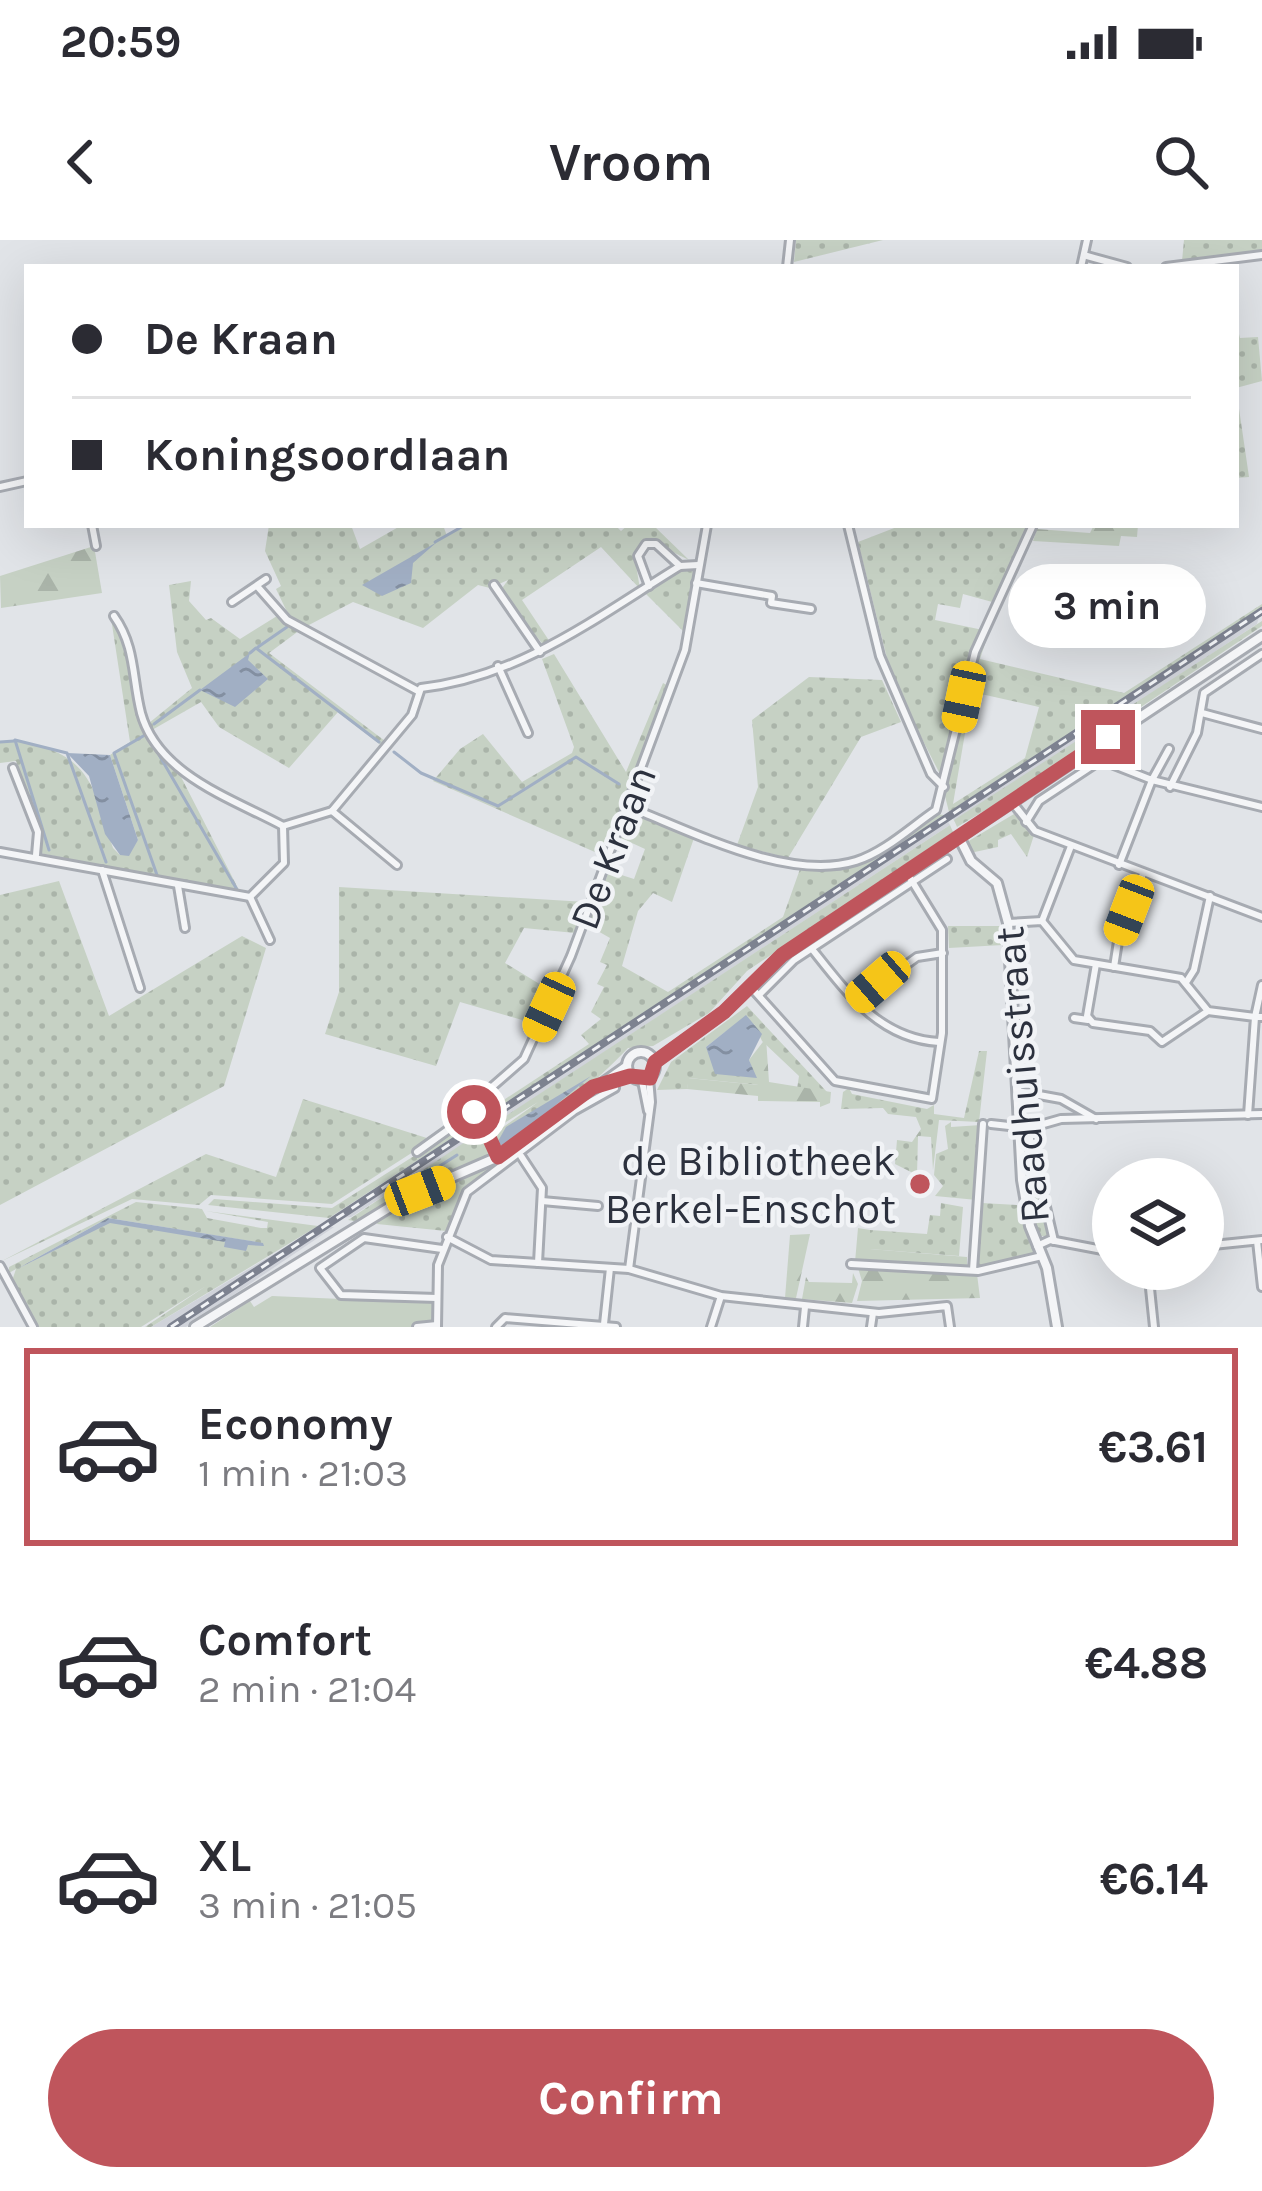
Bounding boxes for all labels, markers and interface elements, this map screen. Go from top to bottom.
text: 20:59 [60,16,181,68]
icon: back [48,129,114,195]
icon: search [1148,129,1214,195]
text: Vroom [549,130,713,194]
text: De Kraan [144,313,338,365]
text: Koningsoordlaan [144,429,510,481]
callout: 3 min [1009,563,1207,647]
text: 3 min [1053,583,1161,629]
car [939,658,989,736]
route end [1081,710,1135,764]
street label: De Kraan [559,758,667,936]
car [1099,870,1159,950]
street label: Raadhuisstraat [984,925,1060,1225]
car [839,945,917,1019]
car [517,967,581,1047]
route start [447,1085,501,1139]
place label: de Bibliotheek Berkel-Enschot [605,1136,896,1234]
map controls [1092,1158,1224,1290]
button: layers [1092,1158,1224,1290]
car [380,1161,460,1221]
marker: de Bibliotheek Berkel-Enschot [907,1171,933,1197]
icon: car [54,1393,162,1501]
text: Economy [198,1398,393,1450]
text: €3.61 [1098,1421,1208,1473]
text: 1 min · 21:03 [198,1450,408,1496]
icon: car [54,1609,162,1717]
text: Comfort [198,1614,372,1666]
text: €4.88 [1085,1637,1208,1689]
text: 2 min · 21:04 [198,1666,416,1712]
icon: car [54,1825,162,1933]
text: XL [198,1830,251,1882]
text: €6.14 [1100,1853,1208,1905]
text: 3 min · 21:05 [198,1882,417,1928]
button: Confirm [48,2029,1214,2167]

